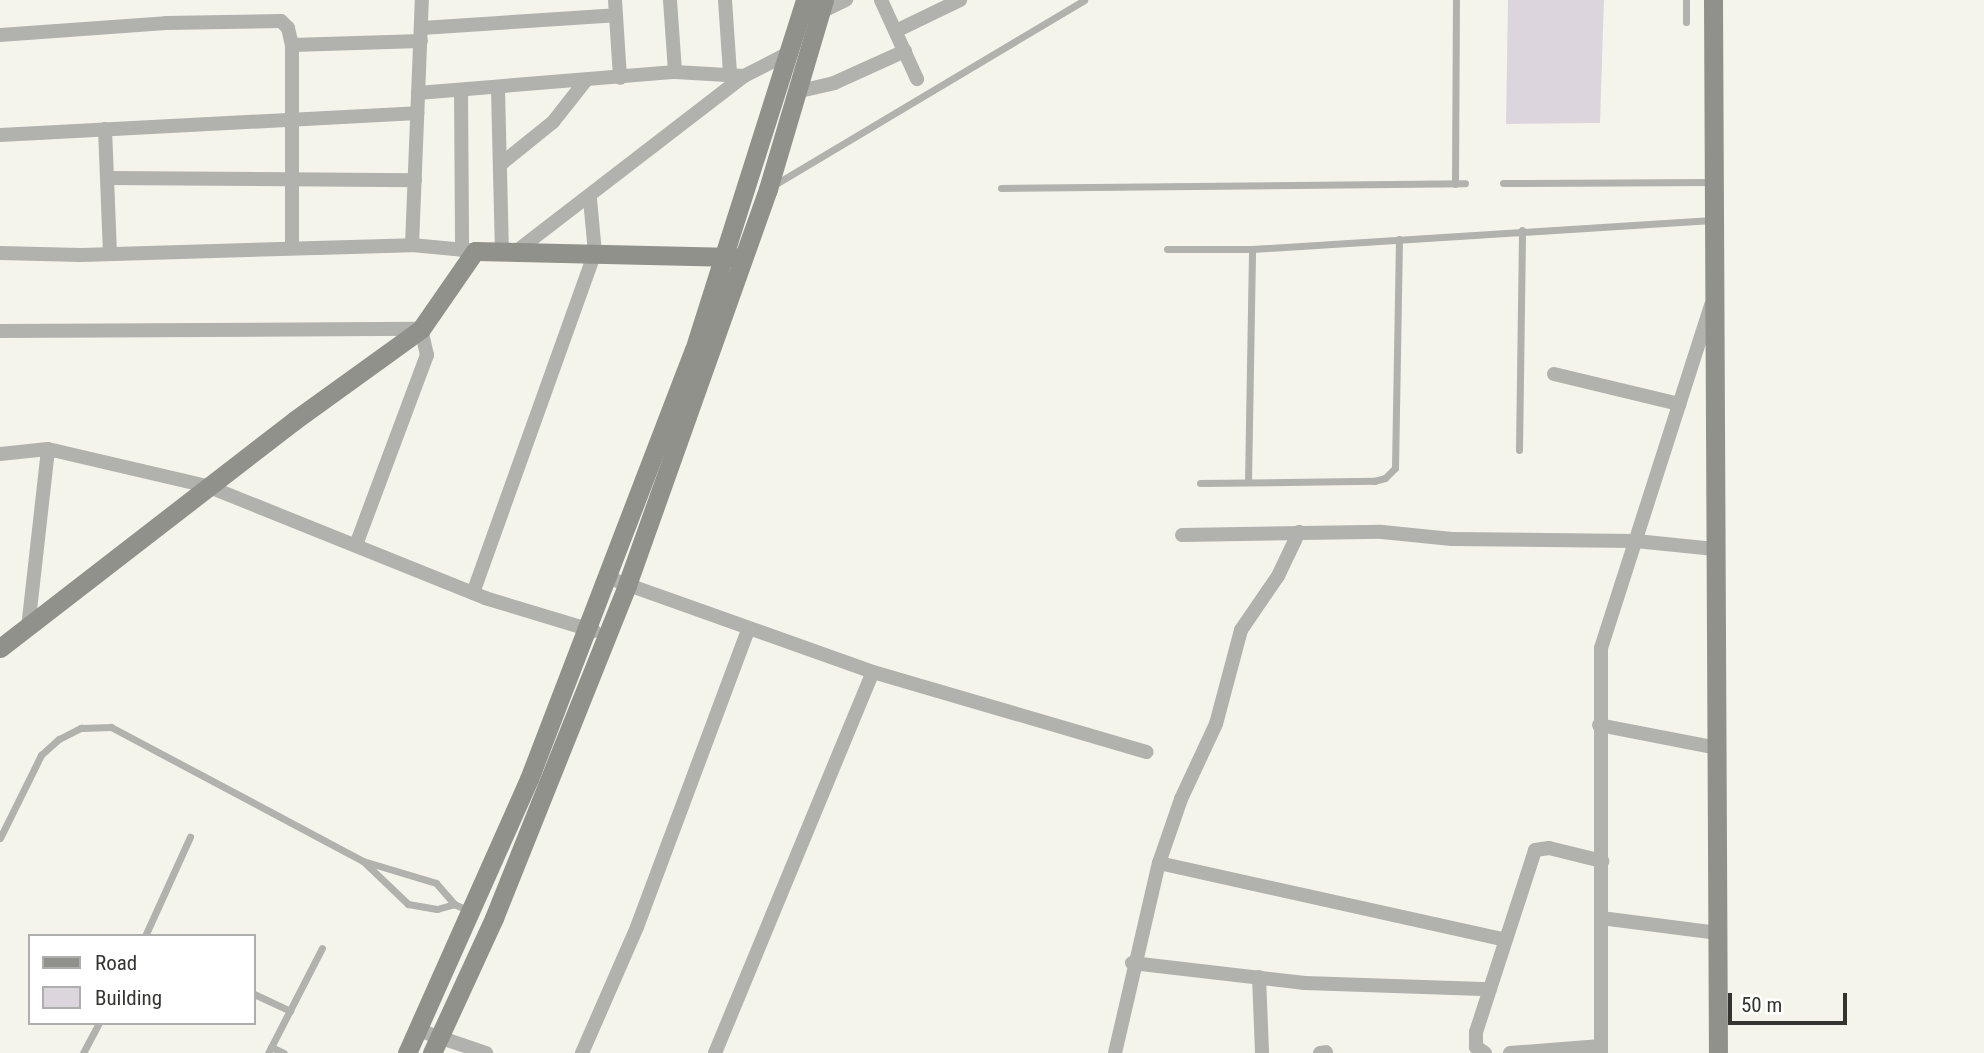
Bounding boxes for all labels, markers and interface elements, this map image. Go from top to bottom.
legend [28,934,256,1025]
text: Road [95,951,137,975]
scale bar [1732,979,1851,1023]
text: Building [95,986,162,1010]
text: 50 m [1741,993,1782,1017]

